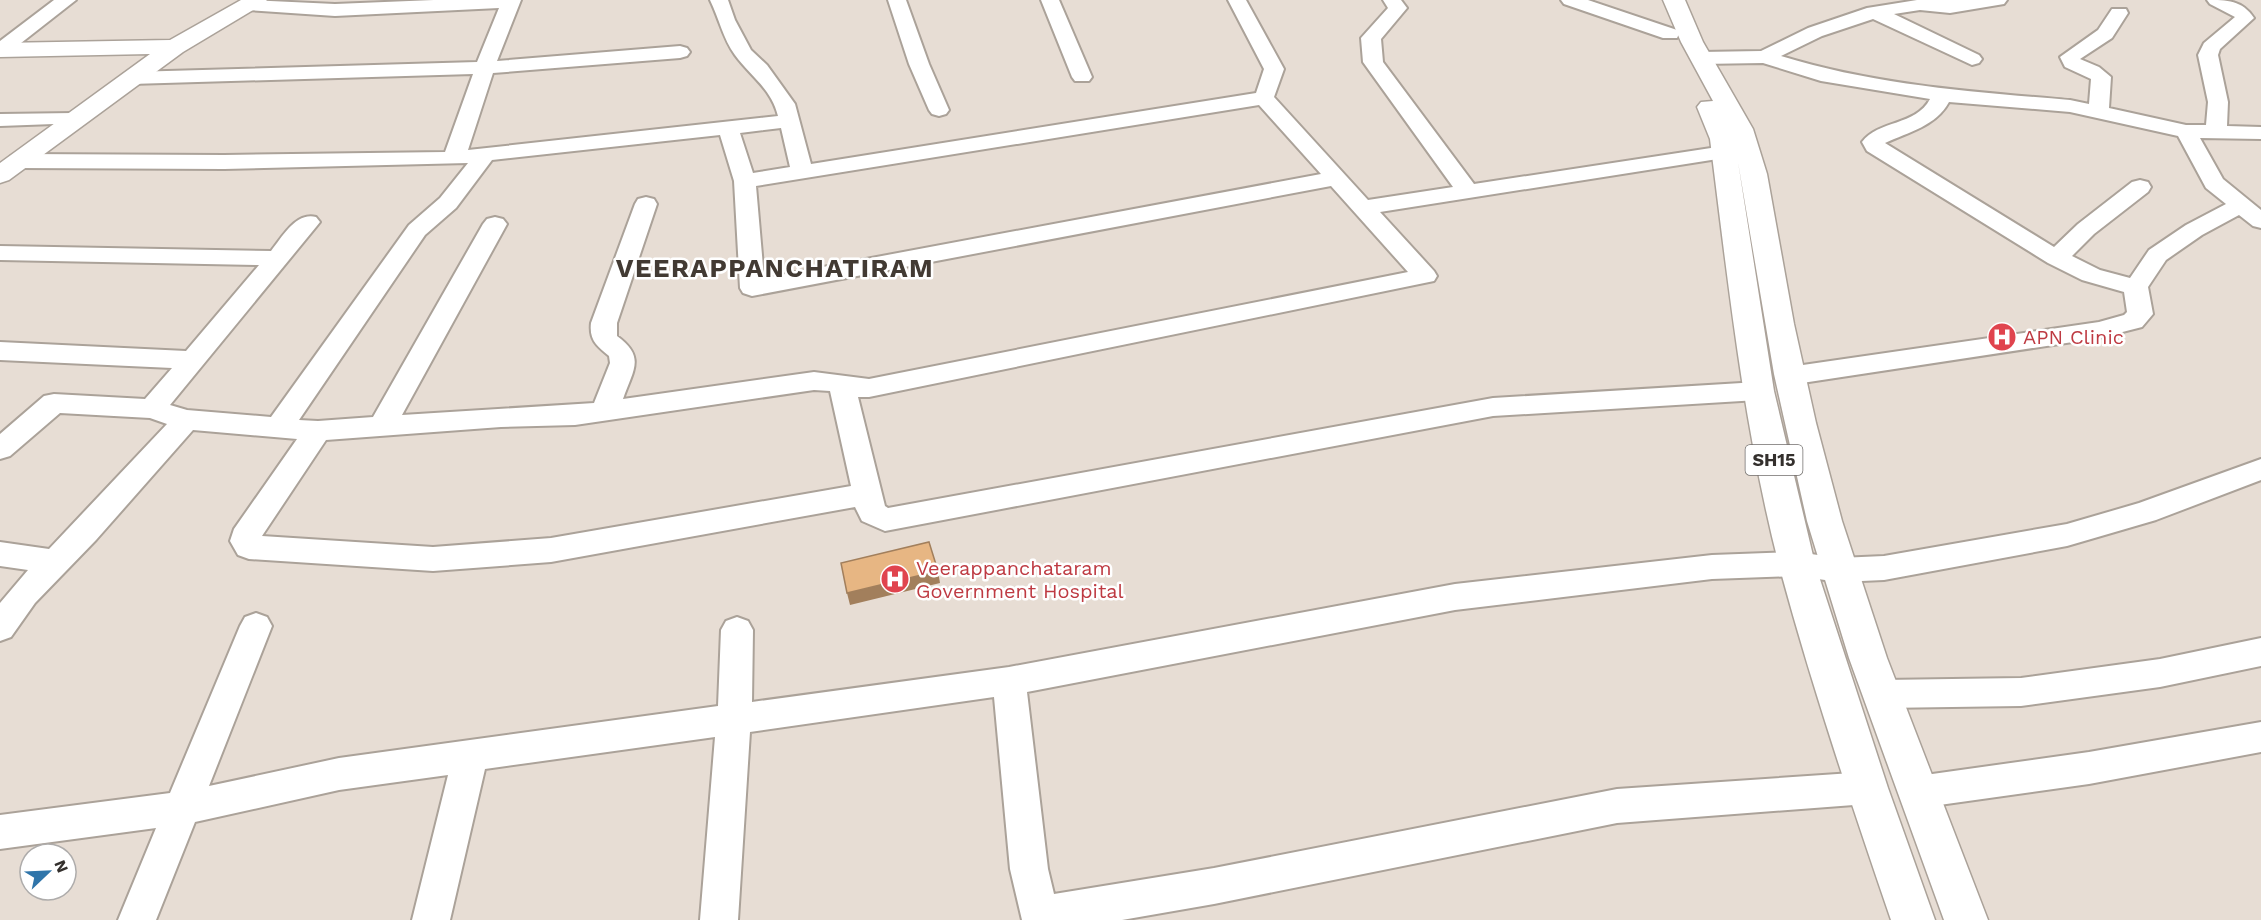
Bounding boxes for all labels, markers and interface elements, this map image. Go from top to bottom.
district label: VEERAPPANCHATIRAM [616,253,934,283]
hospital icon: APN Clinic [1986,321,2018,353]
place label: APN Clinic [2023,325,2124,349]
road number: SH15 [1746,445,1802,475]
place label: Veerappanchataram Government Hospital [916,556,1124,603]
hospital icon: Veerappanchataram Government Hospital [879,563,911,595]
north arrow [18,842,78,902]
text: N [50,857,72,876]

